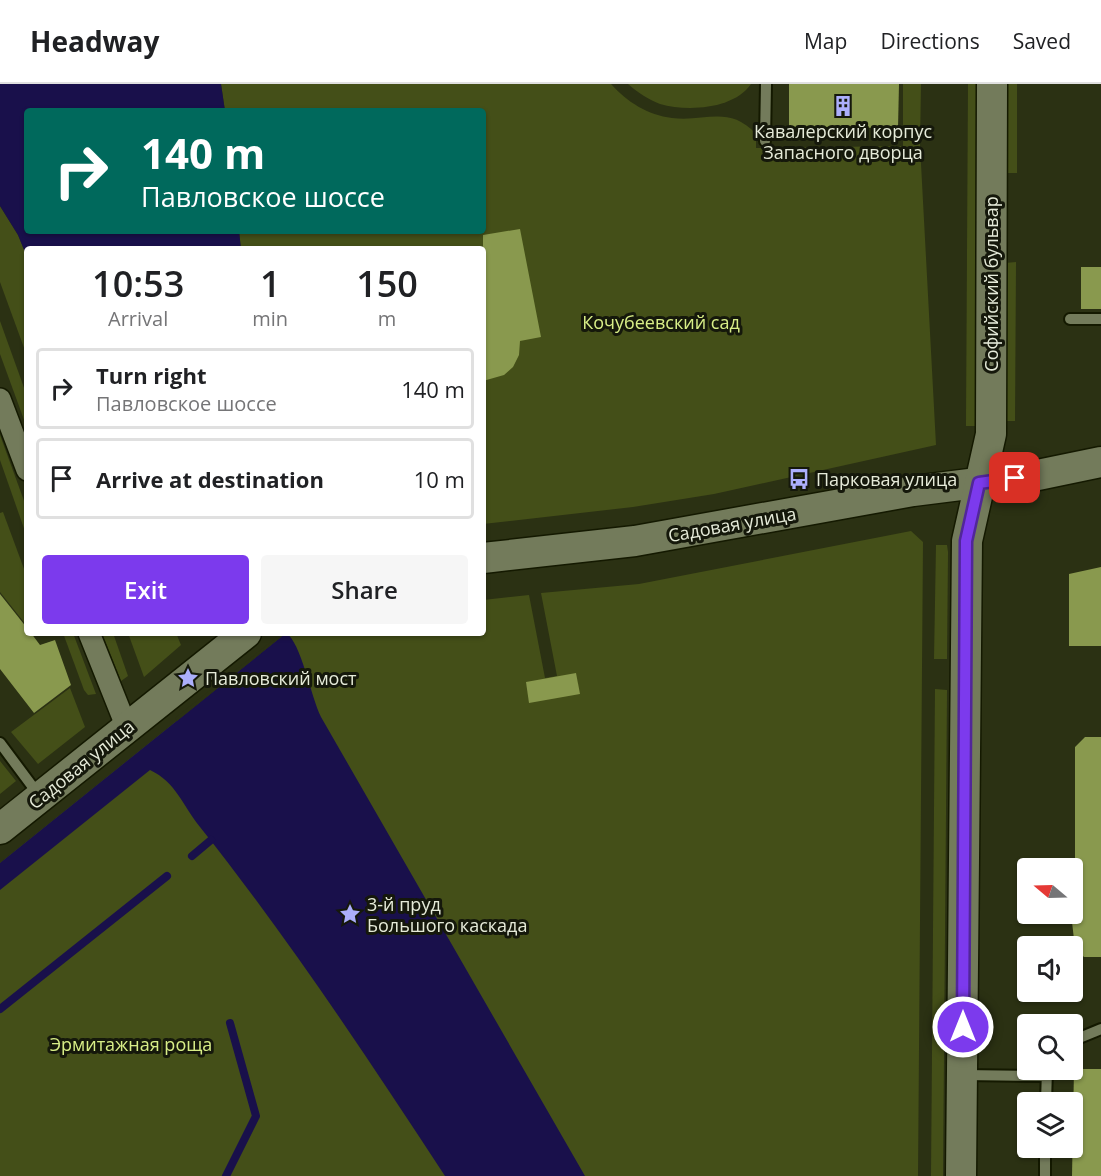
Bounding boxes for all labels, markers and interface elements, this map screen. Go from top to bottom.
text: Headway [30,22,159,60]
text: Map [804,27,847,55]
text: Directions [880,27,980,55]
text: Saved [1013,27,1071,55]
building icon: Кавалерский корпус Запасного дворца [831,94,855,118]
place label: Кавалерский корпус Запасного дворца [754,119,932,164]
text: 140 m [141,124,265,181]
icon: right [42,132,120,210]
text: Павловское шоссе [141,178,385,215]
street label: Софийский бульвар [979,196,1003,372]
text: 10:53 [92,259,184,308]
text: 1 [260,259,281,308]
text: 150 [356,259,418,308]
text: Arrival [108,305,168,332]
text: min [252,305,288,332]
text: m [378,305,396,332]
park label: Кочубеевский сад [582,310,740,334]
text: Turn right [96,360,207,390]
icon: right [45,372,78,405]
text: 140 m [401,374,465,404]
text: Павловское шоссе [96,390,277,417]
pin [989,452,1040,503]
icon: arrive [998,461,1031,494]
icon: arrive [45,462,78,495]
text: Arrive at destination [96,464,324,494]
text: 10 m [414,464,465,494]
bus stop icon: Парковая улица [787,467,811,491]
place label: Парковая улица [816,467,957,491]
street label: Садовая улица [666,501,798,547]
button: Exit [42,555,249,624]
button: Share [261,555,468,624]
place icon: Павловский мост [176,666,200,690]
place label: Павловский мост [205,666,357,690]
street label: Садовая улица [23,714,139,814]
north arrow [1017,858,1083,924]
map controls [1017,858,1083,1158]
place label: 3-й пруд Большого каскада [367,892,527,937]
place icon: 3-й пруд Большого каскада [338,902,362,926]
button: sound [1017,936,1083,1002]
position arrow [931,995,995,1059]
button: search [1017,1014,1083,1080]
park label: Эрмитажная роща [50,1032,212,1056]
button: layers [1017,1092,1083,1158]

